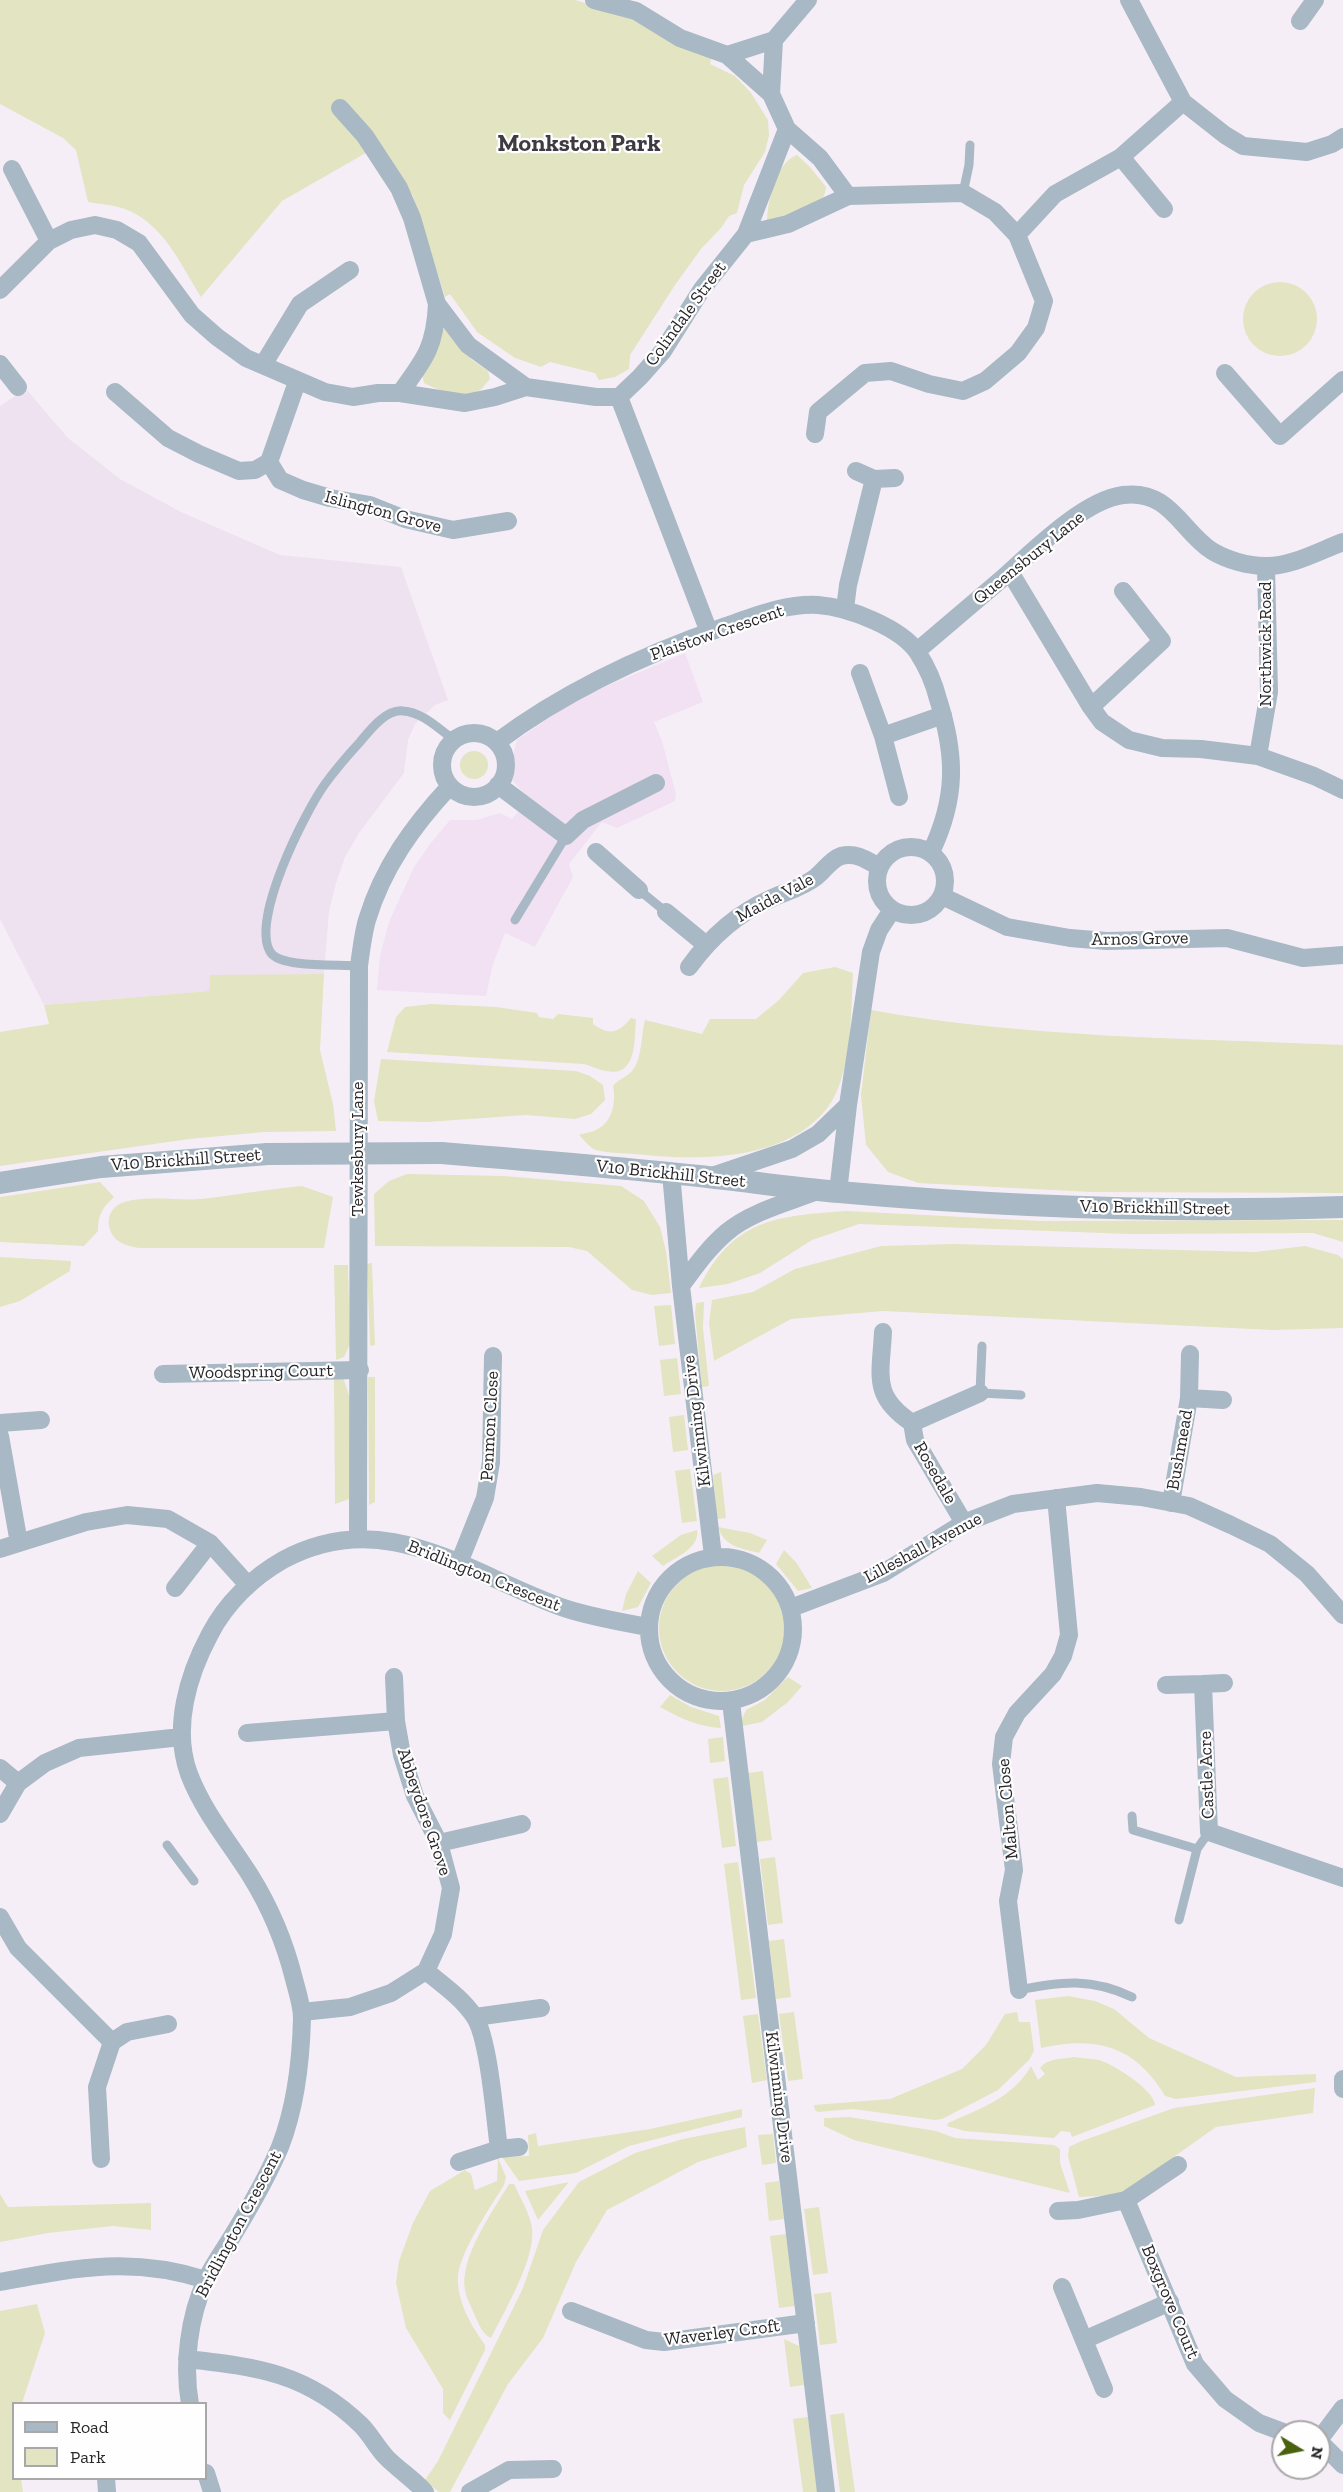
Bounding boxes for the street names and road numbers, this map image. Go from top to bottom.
street label: Colindale Street [641,257,731,371]
street label: Islington Grove [322,486,444,538]
street label: Queensbury Lane [969,507,1089,609]
street label: Northwick Road [1255,581,1277,707]
street label: Plaistow Crescent [647,600,787,666]
street label: Maida Vale [733,869,817,927]
street label: Arnos Grove [1091,927,1189,951]
street label: Tewkesbury Lane [347,1081,369,1217]
street label: V10 Brickhill Street [110,1144,262,1176]
street label: V10 Brickhill Street [595,1155,747,1193]
street label: V10 Brickhill Street [1080,1196,1230,1220]
street label: Kilwinning Drive [678,1354,716,1488]
street label: Woodspring Court [189,1360,333,1384]
street label: Penmon Close [476,1371,504,1481]
street label: Bushmead [1162,1408,1198,1492]
street label: Rosedale [909,1438,961,1508]
street label: Lilleshall Avenue [860,1508,986,1588]
street label: Bridlington Crescent [404,1535,564,1617]
street label: Castle Acre [1195,1731,1219,1819]
street label: Abbeydore Grove [392,1745,456,1879]
street label: Malton Close [993,1758,1023,1860]
street label: Kilwinning Drive [760,2030,798,2164]
street label: Bridlington Crescent [191,2147,287,2301]
street label: Boxgrove Court [1136,2242,1204,2362]
street label: Waverley Croft [663,2315,781,2351]

